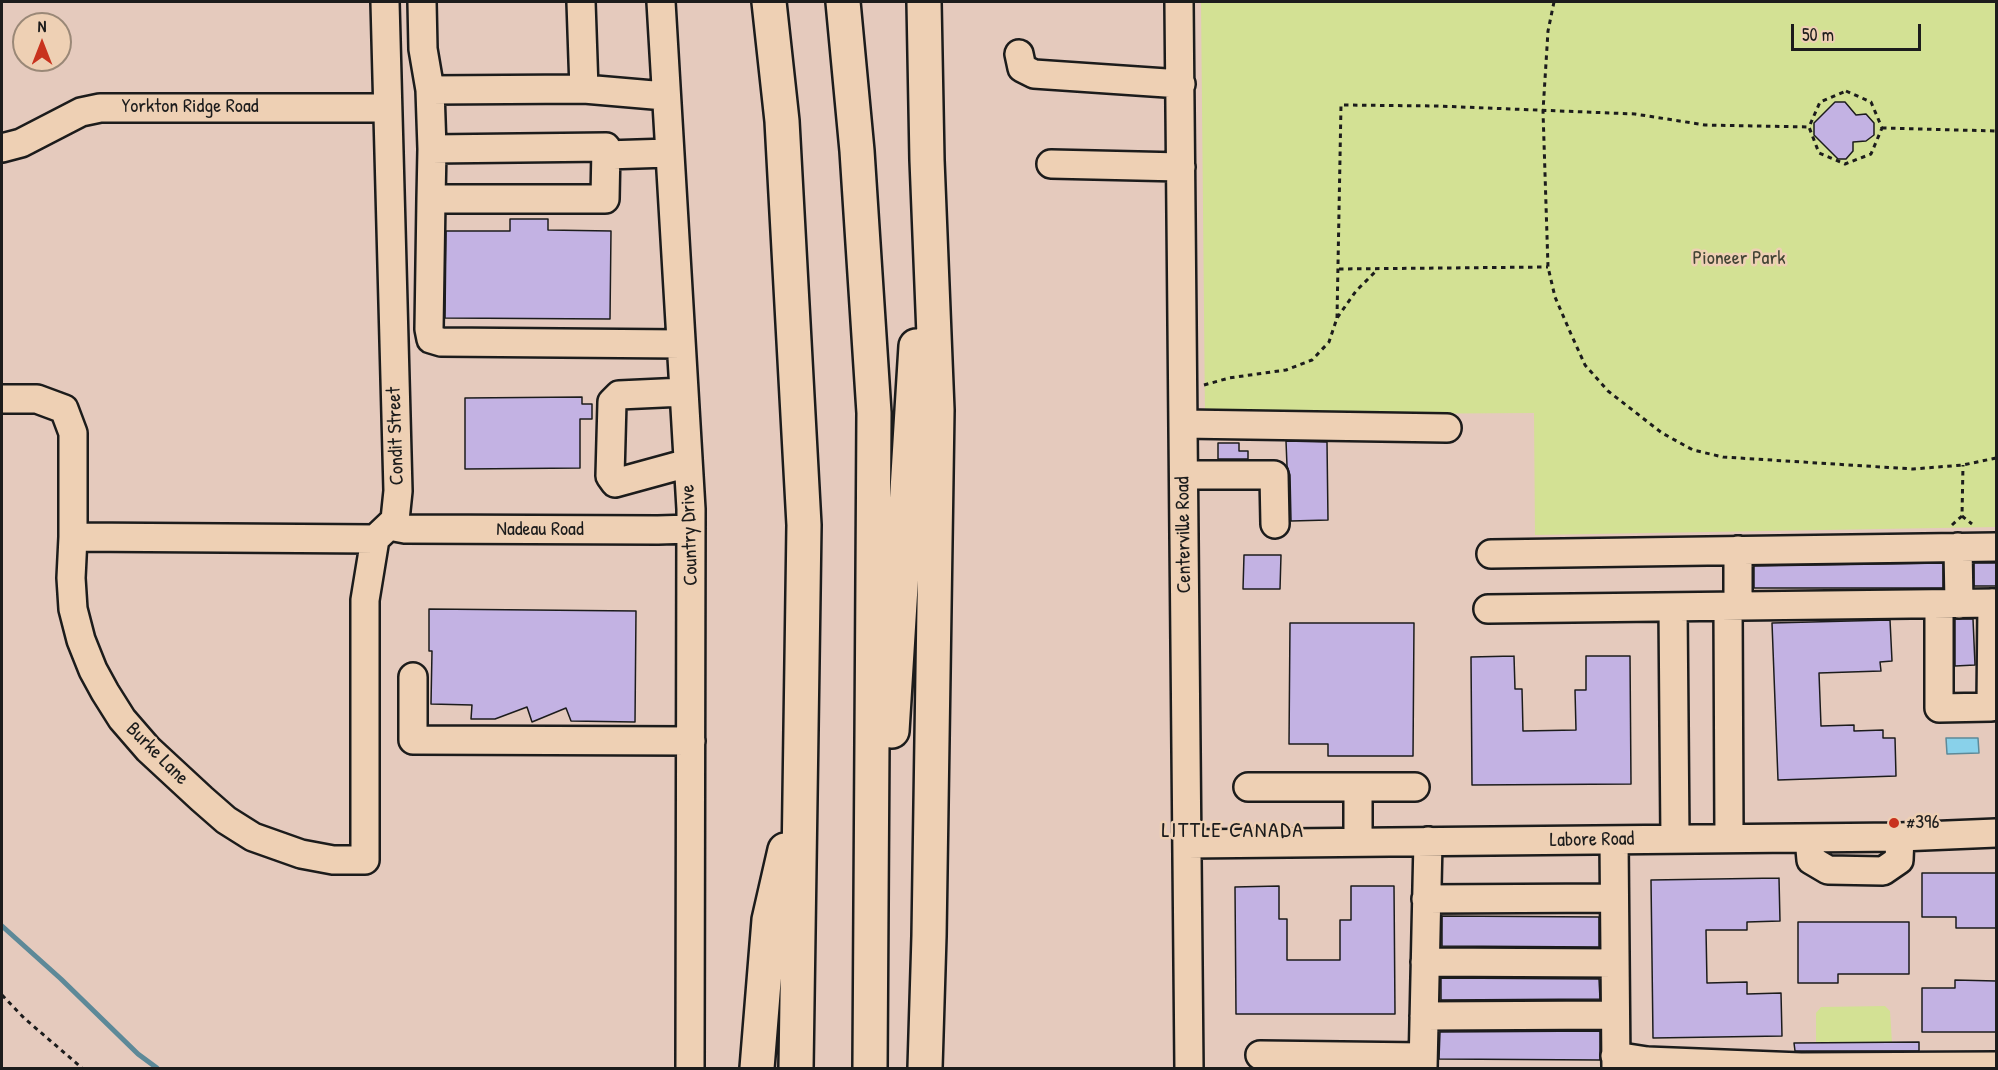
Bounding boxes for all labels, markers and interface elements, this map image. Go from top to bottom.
north arrow [12,12,72,72]
scale bar [1794,12,1924,50]
text: N [38,15,46,37]
text: 50 m [1802,22,1834,47]
street label: Yorkton Ridge Road [121,95,259,119]
park label: Pioneer Park [1693,247,1785,271]
street label: Condit Street [382,386,410,486]
street label: Centerville Road [1171,476,1197,594]
street label: Country Drive [676,484,704,586]
street label: Nadeau Road [496,518,584,542]
street label: Burke Lane [121,718,193,790]
place label: #396 [1906,811,1939,835]
marker: #396 [1887,816,1901,830]
district label: LITTLE CANADA [1162,818,1304,844]
street label: Labore Road [1549,827,1635,853]

